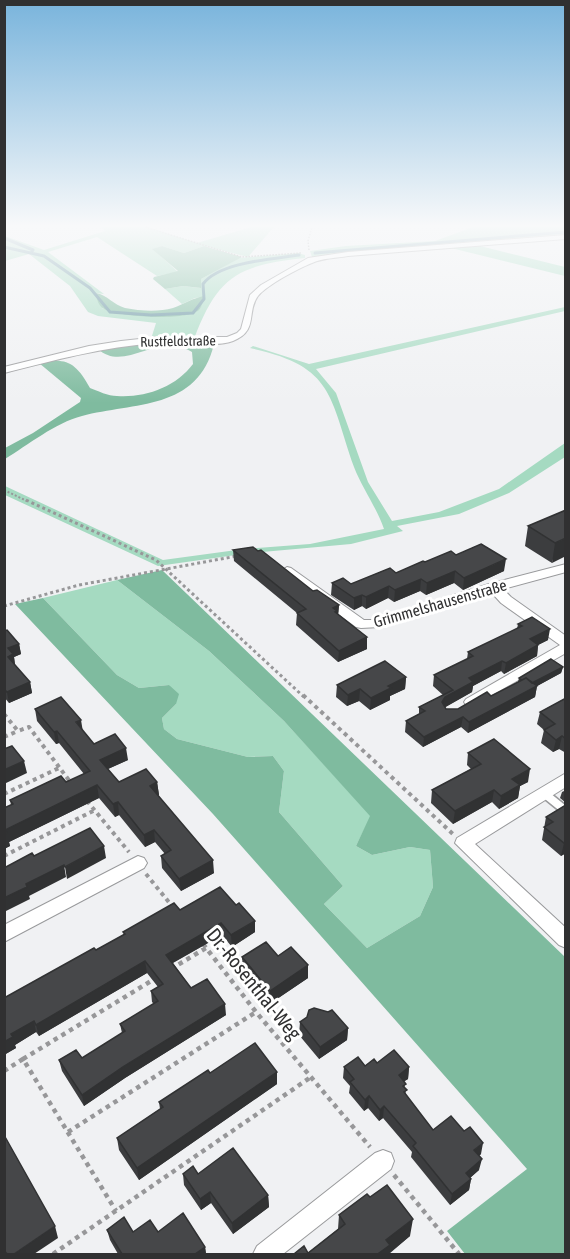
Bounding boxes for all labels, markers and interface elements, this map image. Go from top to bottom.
street label: Rustfeldstraße [140,332,216,350]
street label: Grimmelshausenstraße [371,575,509,631]
street label: Dr.-Rosenthal-Weg [202,923,307,1044]

